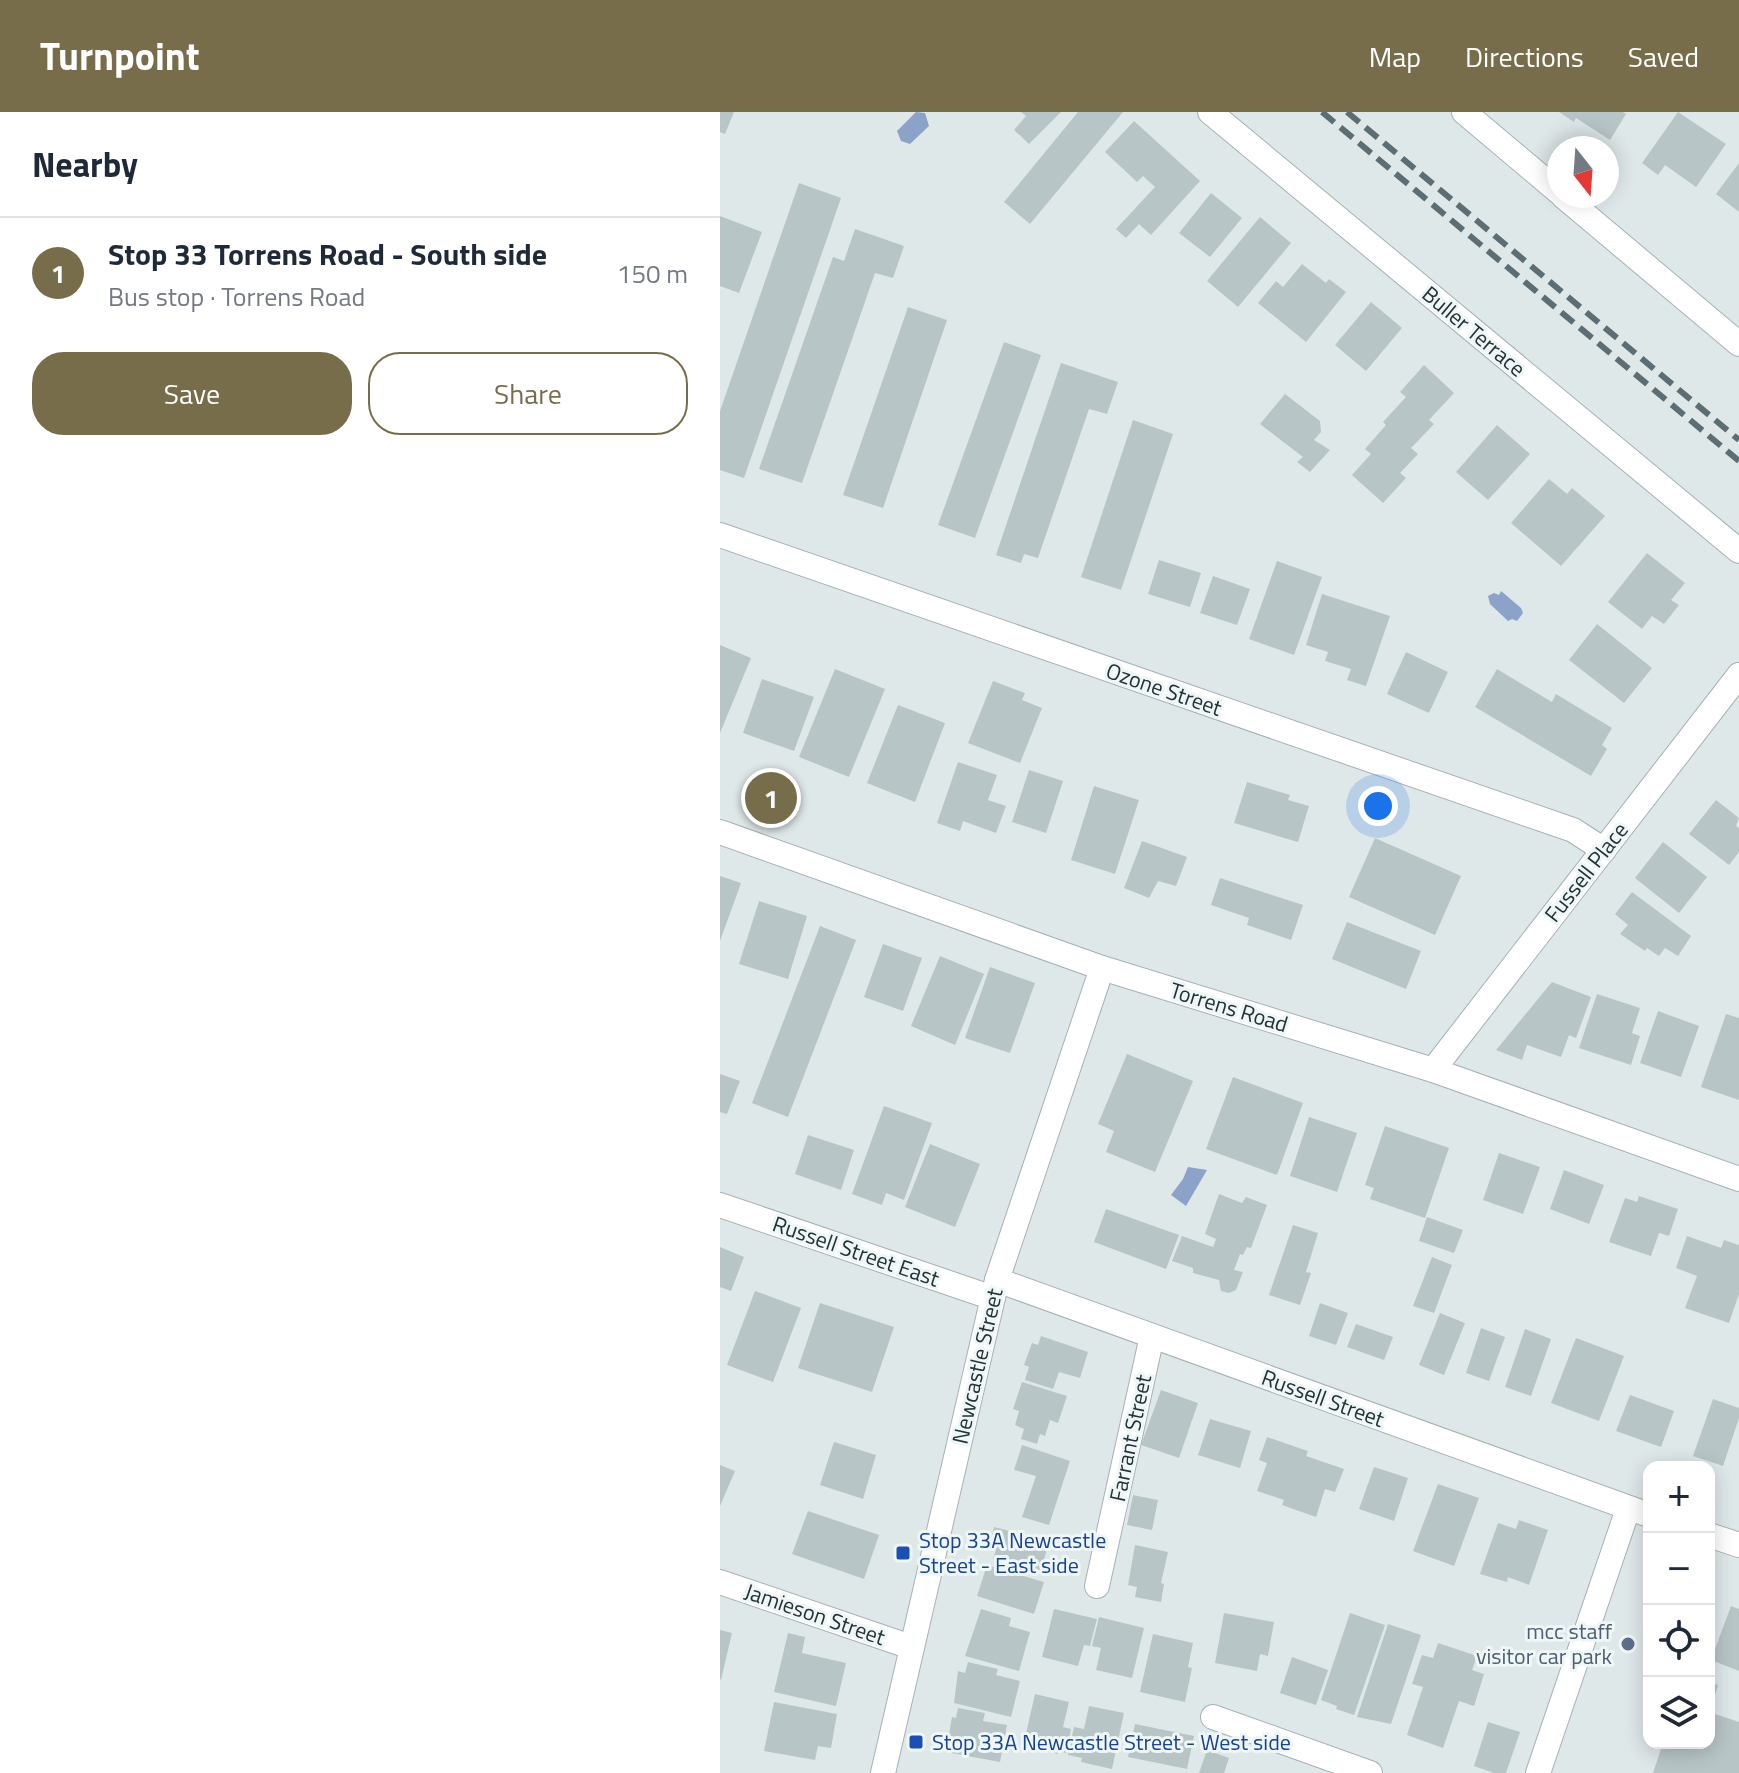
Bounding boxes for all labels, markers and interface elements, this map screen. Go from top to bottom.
text: Turnpoint [40,27,200,85]
text: Map [1369,35,1421,78]
text: Directions [1465,35,1584,78]
text: Saved [1628,35,1699,78]
north arrow [1547,136,1619,208]
text: Nearby [32,138,138,190]
text: Stop 33 Torrens Road - South side [108,231,547,277]
text: 1 [51,254,65,293]
text: 150 m [617,254,688,293]
text: Bus stop · Torrens Road [108,277,365,316]
street label: Buller Terrace [1415,277,1533,385]
button: Save [32,352,352,435]
button: Share [368,352,688,435]
street label: Ozone Street [1101,653,1227,725]
pin: 1 [745,768,797,828]
your location [1358,786,1398,826]
street label: Fussell Place [1536,815,1636,929]
street label: Torrens Road [1166,973,1292,1041]
street label: Russell Street East [768,1207,944,1296]
street label: Newcastle Street [943,1285,1011,1447]
street label: Russell Street [1257,1360,1389,1436]
street label: Farrant Street [1100,1371,1160,1505]
map controls [1643,1461,1715,1749]
button: + [1643,1461,1715,1533]
place label: Stop 33A Newcastle Street - East side [919,1523,1106,1582]
button: − [1643,1533,1715,1605]
marker: Stop 33A Newcastle Street - East side [894,1544,912,1562]
street label: Jamieson Street [740,1574,890,1654]
button: locate [1643,1605,1715,1677]
place label: mcc staff visitor car park [1476,1614,1613,1673]
marker: mcc staff visitor car park [1619,1635,1637,1653]
button: layers [1643,1677,1715,1749]
place label: Stop 33A Newcastle Street - West side [932,1725,1291,1759]
marker: Stop 33A Newcastle Street - West side [907,1733,925,1751]

